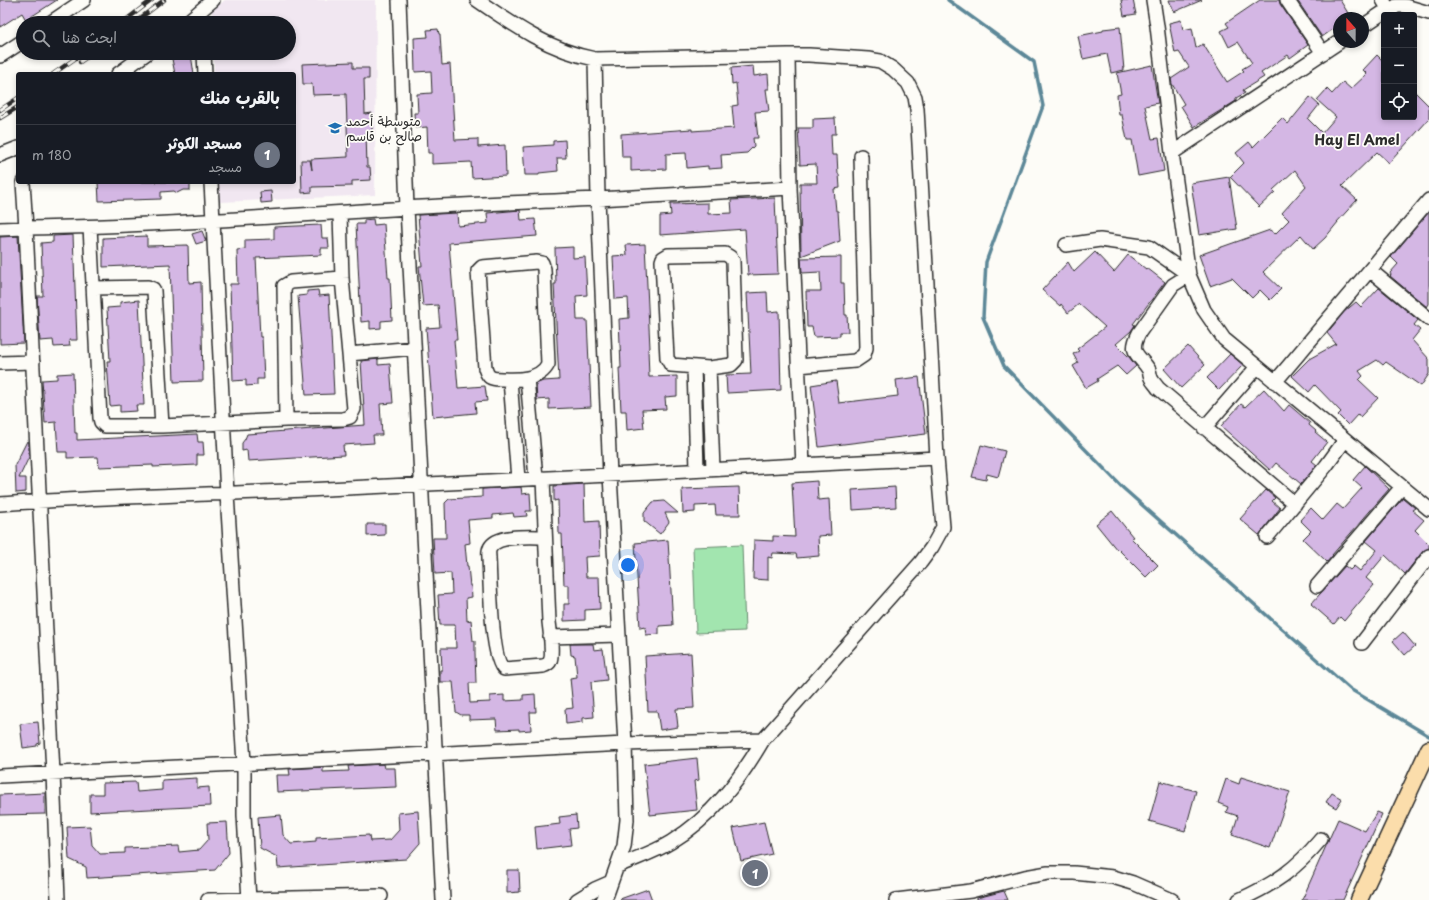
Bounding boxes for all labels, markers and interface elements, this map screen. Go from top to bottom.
north arrow [1333,12,1369,48]
map controls [1381,12,1417,120]
button: + [1381,12,1417,48]
search box [16,16,296,60]
text: ابحث هنا [62,25,117,48]
icon: search [30,27,52,49]
button: − [1381,48,1417,84]
text: بالقرب منك [200,84,280,110]
button: locate [1381,84,1417,120]
place label: متوسطة أحمد صالح بن قاسم [346,111,422,147]
school or university icon: متوسطة أحمد صالح بن قاسم [327,120,343,136]
district label: Hay El Amel [1315,129,1399,150]
text: مسجد الكوثر [167,131,242,154]
text: 180 m [32,145,72,164]
text: 1 [264,145,270,164]
text: مسجد [209,157,242,176]
your location [618,555,638,575]
pin: 1 [742,858,768,888]

